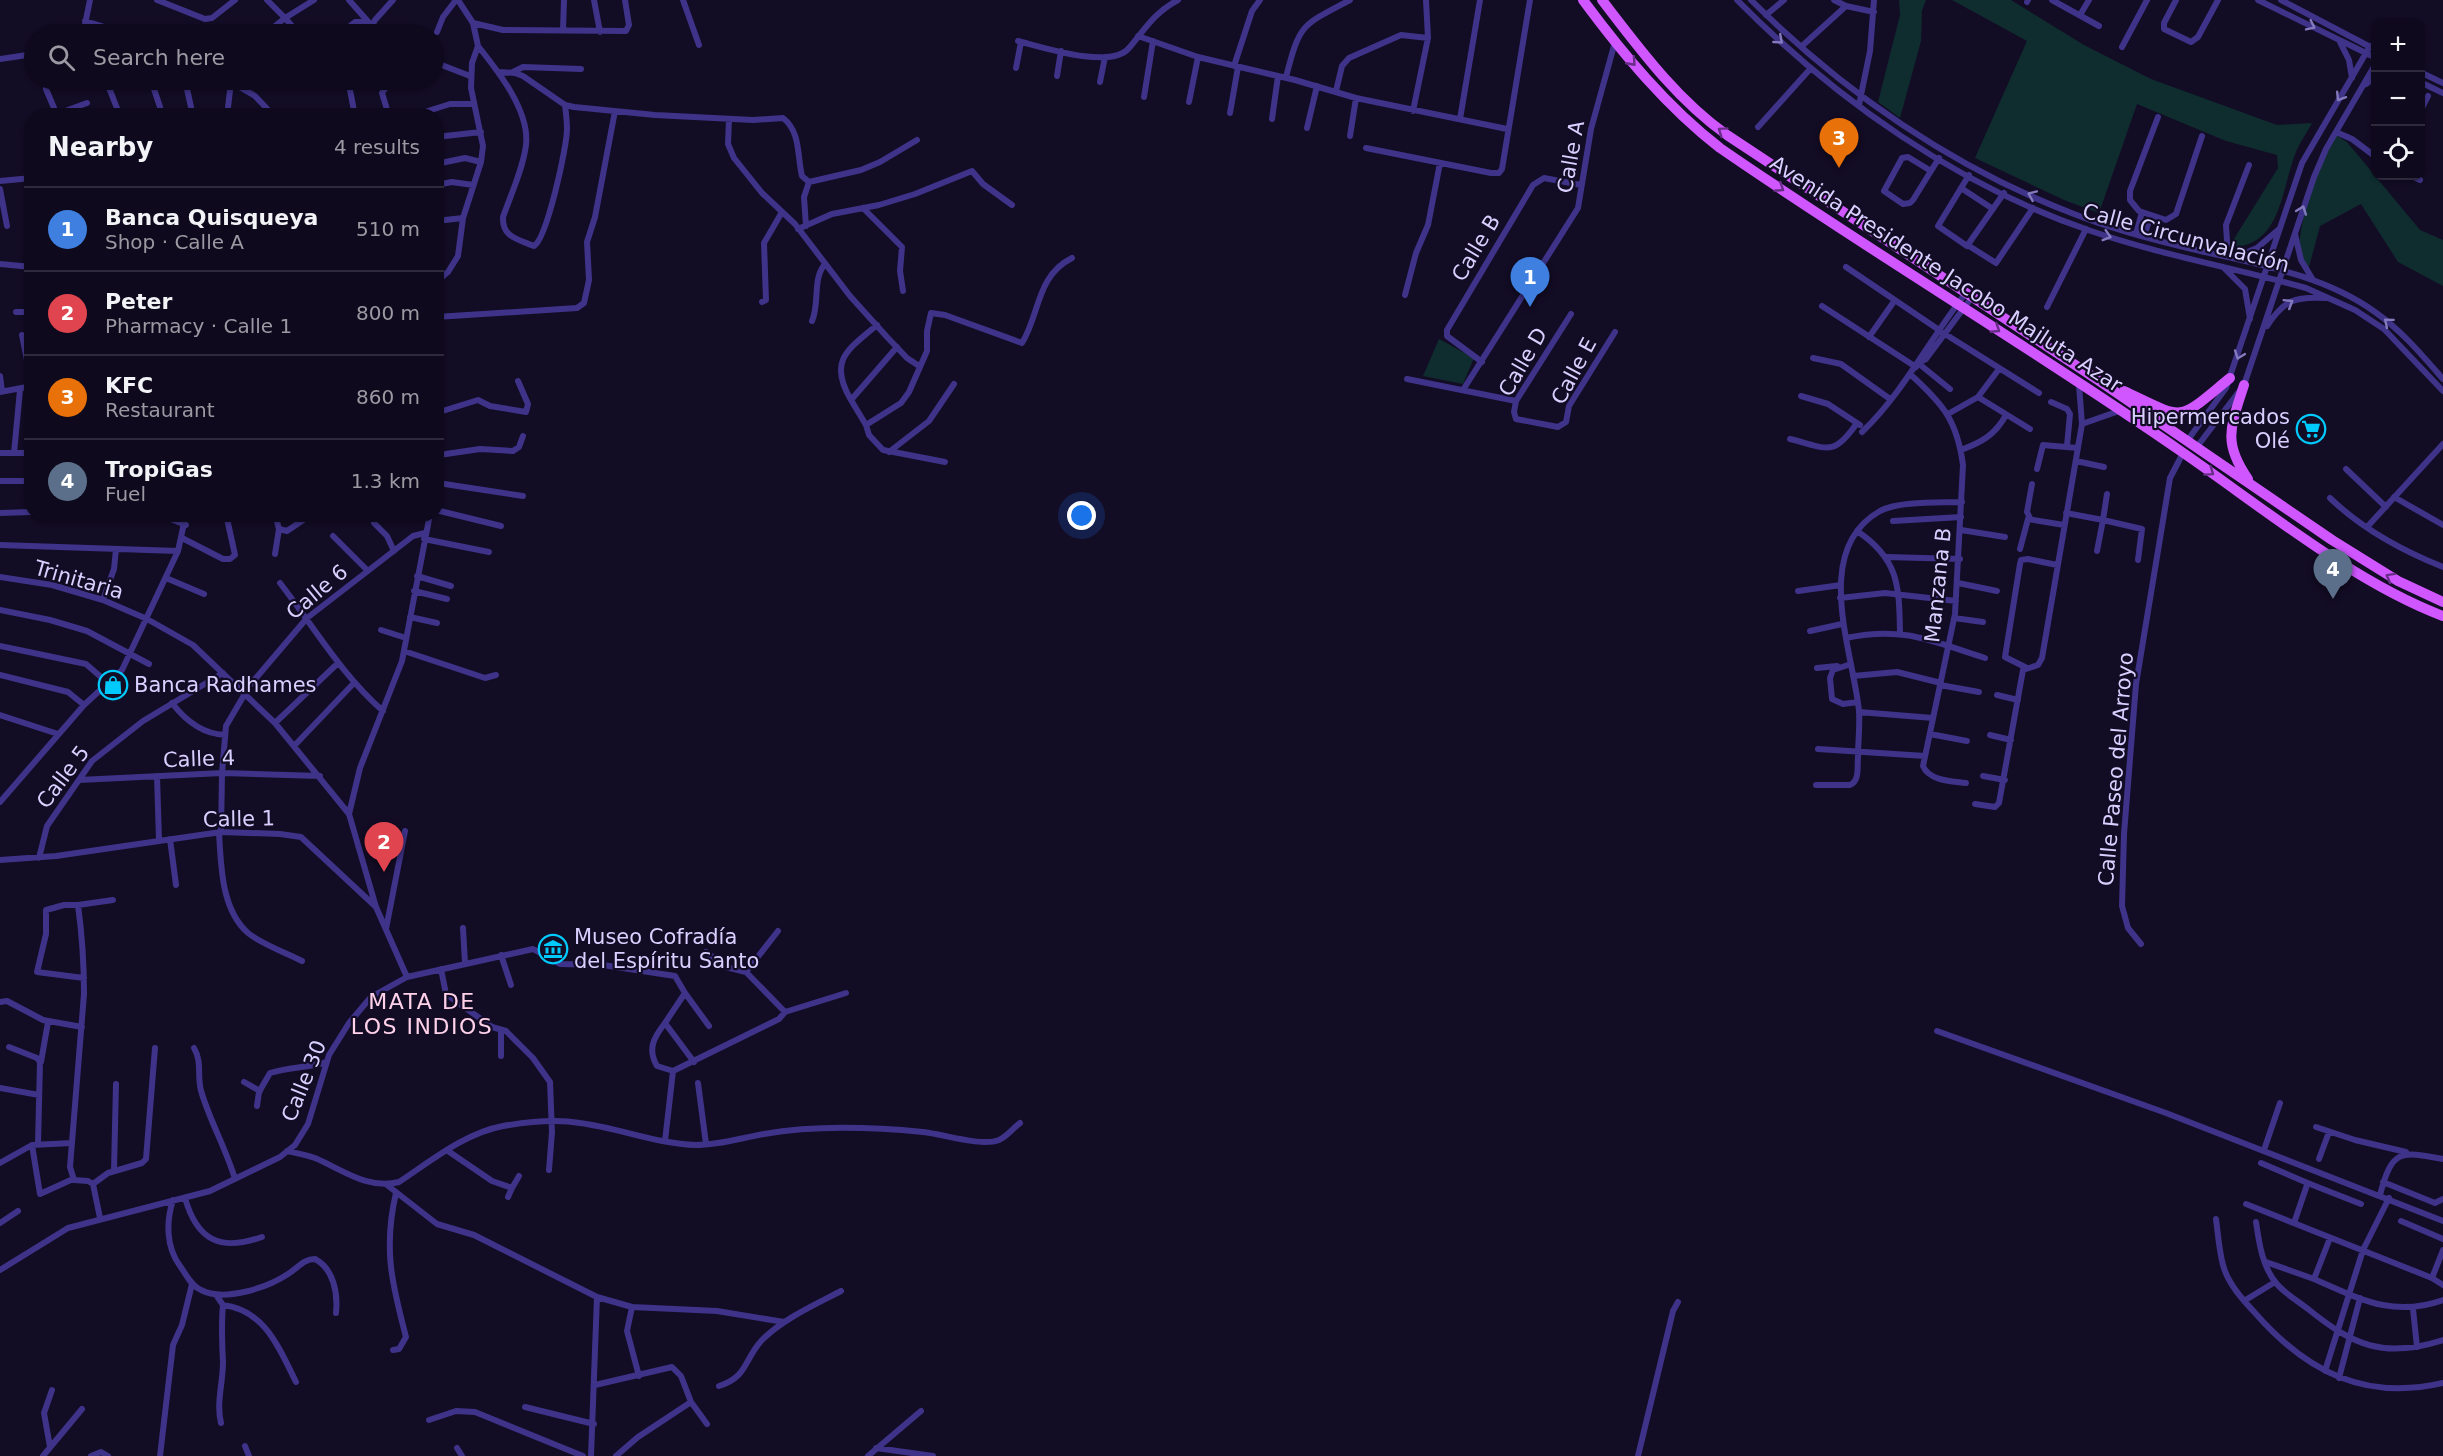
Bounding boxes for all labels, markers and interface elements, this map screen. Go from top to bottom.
one-way arrow [2304,18,2315,30]
map controls [2371,18,2425,180]
button: + [2371,18,2425,72]
search box [24,24,444,90]
one-way arrow [1772,33,1783,44]
icon: search [45,41,78,74]
text: Search here [93,45,225,70]
one-way arrow [1625,55,1636,66]
button: − [2371,72,2425,126]
one-way arrow [2336,90,2347,101]
street label: Calle A [1553,118,1589,195]
pin: 3 [1820,118,1858,168]
button: locate [2371,126,2425,180]
one-way arrow [1717,127,1728,138]
text: Nearby [48,132,153,162]
text: 4 results [334,135,420,159]
street label: Avenida Presidente Jacobo Majluta Azar [1765,151,2127,397]
one-way arrow [1773,181,1784,192]
one-way arrow [2027,190,2038,202]
street label: Calle Circunvalación [2080,199,2292,277]
text: Banca Quisqueya [105,205,318,230]
one-way arrow [2294,206,2307,216]
street label: Calle B [1447,210,1505,286]
text: 1 [61,217,74,241]
text: 510 m [356,217,420,241]
one-way arrow [2101,229,2112,241]
text: Shop · Calle A [105,230,244,254]
pin: 1 [1510,258,1550,307]
text: Peter [105,289,172,314]
one-way arrow [2283,299,2294,310]
text: 2 [61,301,74,325]
text: 800 m [356,301,420,325]
text: Pharmacy · Calle 1 [105,314,292,338]
one-way arrow [2384,318,2395,329]
one-way arrow [1989,322,2000,333]
street label: Calle D [1494,324,1552,400]
street label: Calle E [1546,334,1602,408]
one-way arrow [2233,350,2246,360]
text: KFC [105,373,153,398]
text: 3 [61,385,74,409]
text: 860 m [356,385,420,409]
text: Restaurant [105,398,215,422]
place label: Hipermercados Olé [2131,405,2290,453]
supermarket icon: Hipermercados Olé [2295,413,2327,445]
text: TropiGas [105,457,213,482]
one-way arrow [2204,465,2215,476]
text: 4 [61,469,74,493]
text: 1.3 km [351,469,420,493]
text: Fuel [105,482,146,506]
your location [1067,501,1096,530]
street label: Manzana B [1920,526,1956,644]
pin: 4 [2314,550,2352,599]
street label: Trinitaria [31,556,126,604]
street label: Calle 6 [282,560,352,624]
one-way arrow [2386,573,2396,584]
street label: Calle Paseo del Arroyo [2094,651,2138,887]
shop icon: Banca Radhames [97,669,129,701]
place label: Banca Radhames [134,673,317,697]
street label: Calle 5 [32,741,94,813]
street label: Calle 4 [163,746,235,772]
street label: Calle 1 [203,806,275,832]
pin: 2 [364,822,404,872]
place label: Museo Cofradía del Espíritu Santo [574,925,759,973]
museum icon: Museo Cofradía del Espíritu Santo [537,933,569,965]
district label: MATA DE LOS INDIOS [351,989,493,1039]
street label: Calle 30 [277,1037,331,1125]

